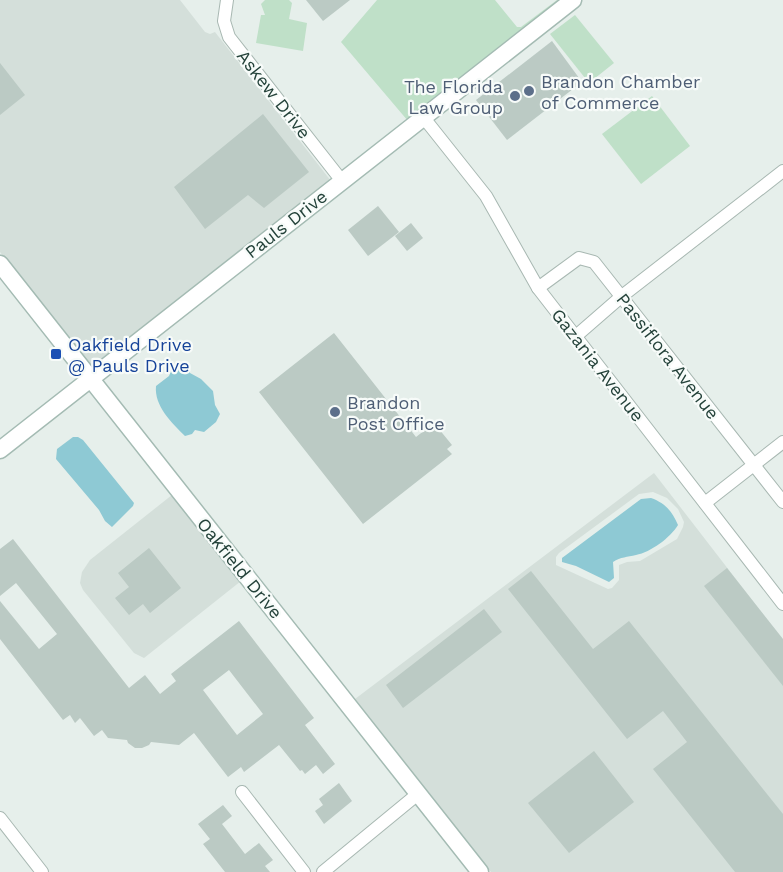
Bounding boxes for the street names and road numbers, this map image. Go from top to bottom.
street label: Askew Drive [233,45,315,143]
street label: Pauls Drive [241,186,331,262]
street label: Passiflora Avenue [612,289,724,423]
street label: Gazania Avenue [547,304,649,426]
street label: Oakfield Drive [193,513,287,623]

